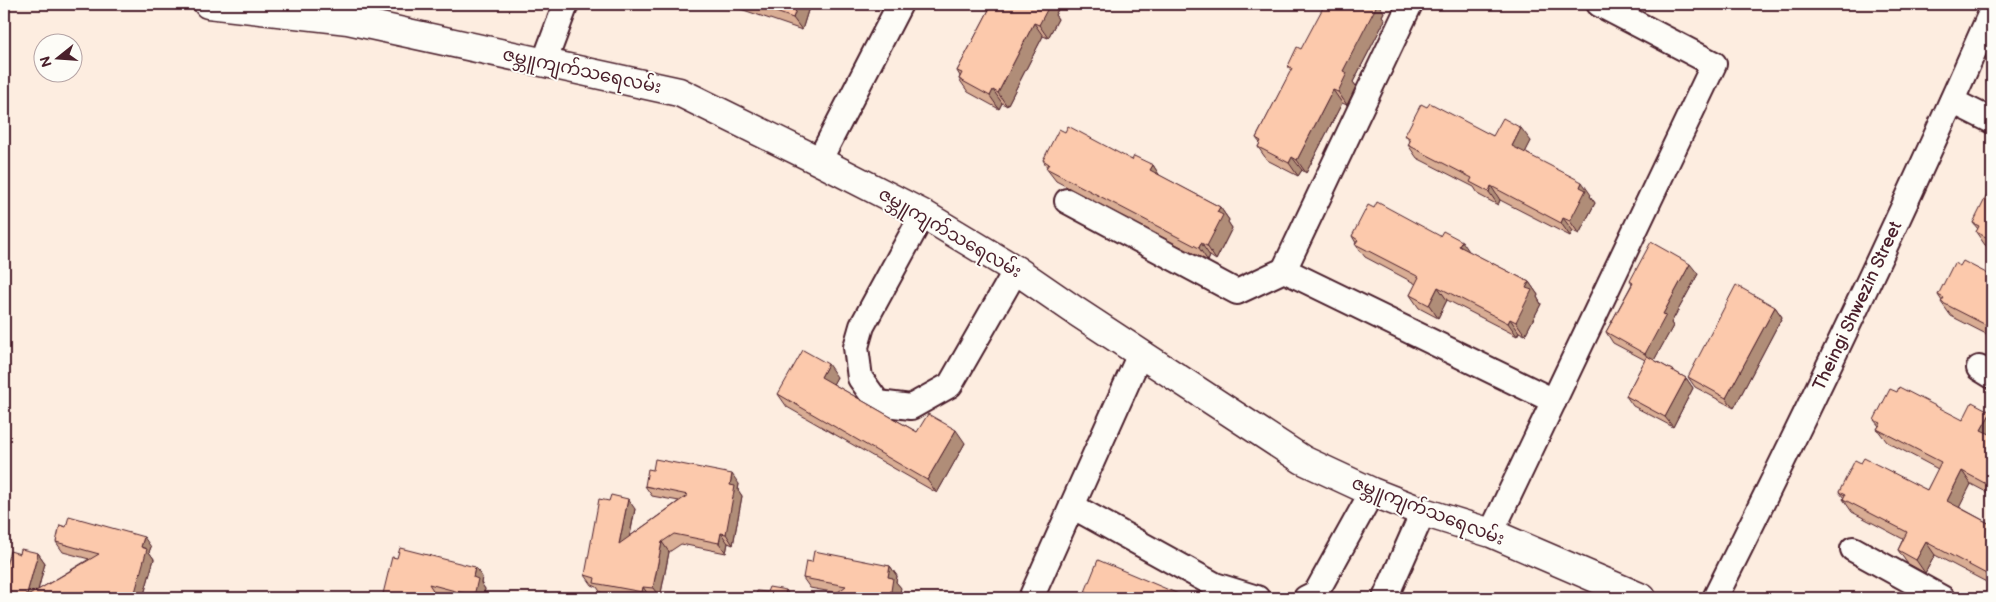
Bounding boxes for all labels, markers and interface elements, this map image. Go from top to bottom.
north arrow [32,32,82,82]
street label: ဇမ္ဘူကျက်သရေလမ်း [500,41,664,102]
text: N [36,54,56,69]
street label: ဇမ္ဘူကျက်သရေလမ်း [873,181,1027,286]
street label: Theingi Shwezin Street [1808,217,1906,394]
street label: ဇမ္ဘူကျက်သရေလမ်း [1347,469,1508,554]

